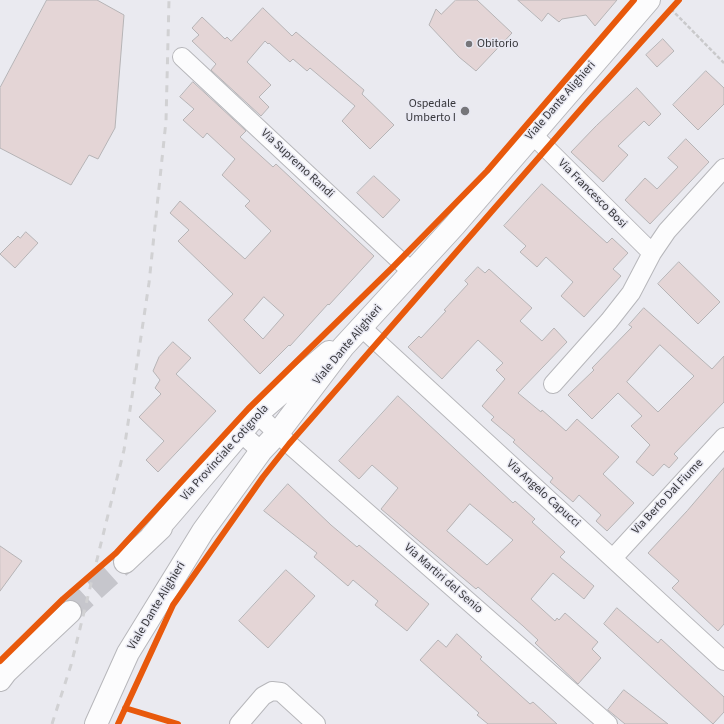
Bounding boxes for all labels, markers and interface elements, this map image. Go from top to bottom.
place label: Obitorio [477,37,519,51]
marker: Obitorio [464,39,474,49]
street label: Viale Dante Alighieri [523,59,599,143]
place label: Ospedale Umberto I [406,97,456,125]
marker: Ospedale Umberto I [459,105,471,117]
street label: Via Supremo Randi [257,126,337,202]
street label: Via Francesco Bosi [555,157,629,231]
street label: Viale Dante Alighieri [310,302,386,388]
street label: Via Provinciale Cotignola [178,402,272,504]
street label: Via Berto Dal Fiume [629,456,707,538]
street label: Via Angelo Capucci [503,457,583,531]
street label: Via Martiri del Senio [401,541,485,617]
street label: Viale Dante Alighieri [125,559,189,653]

